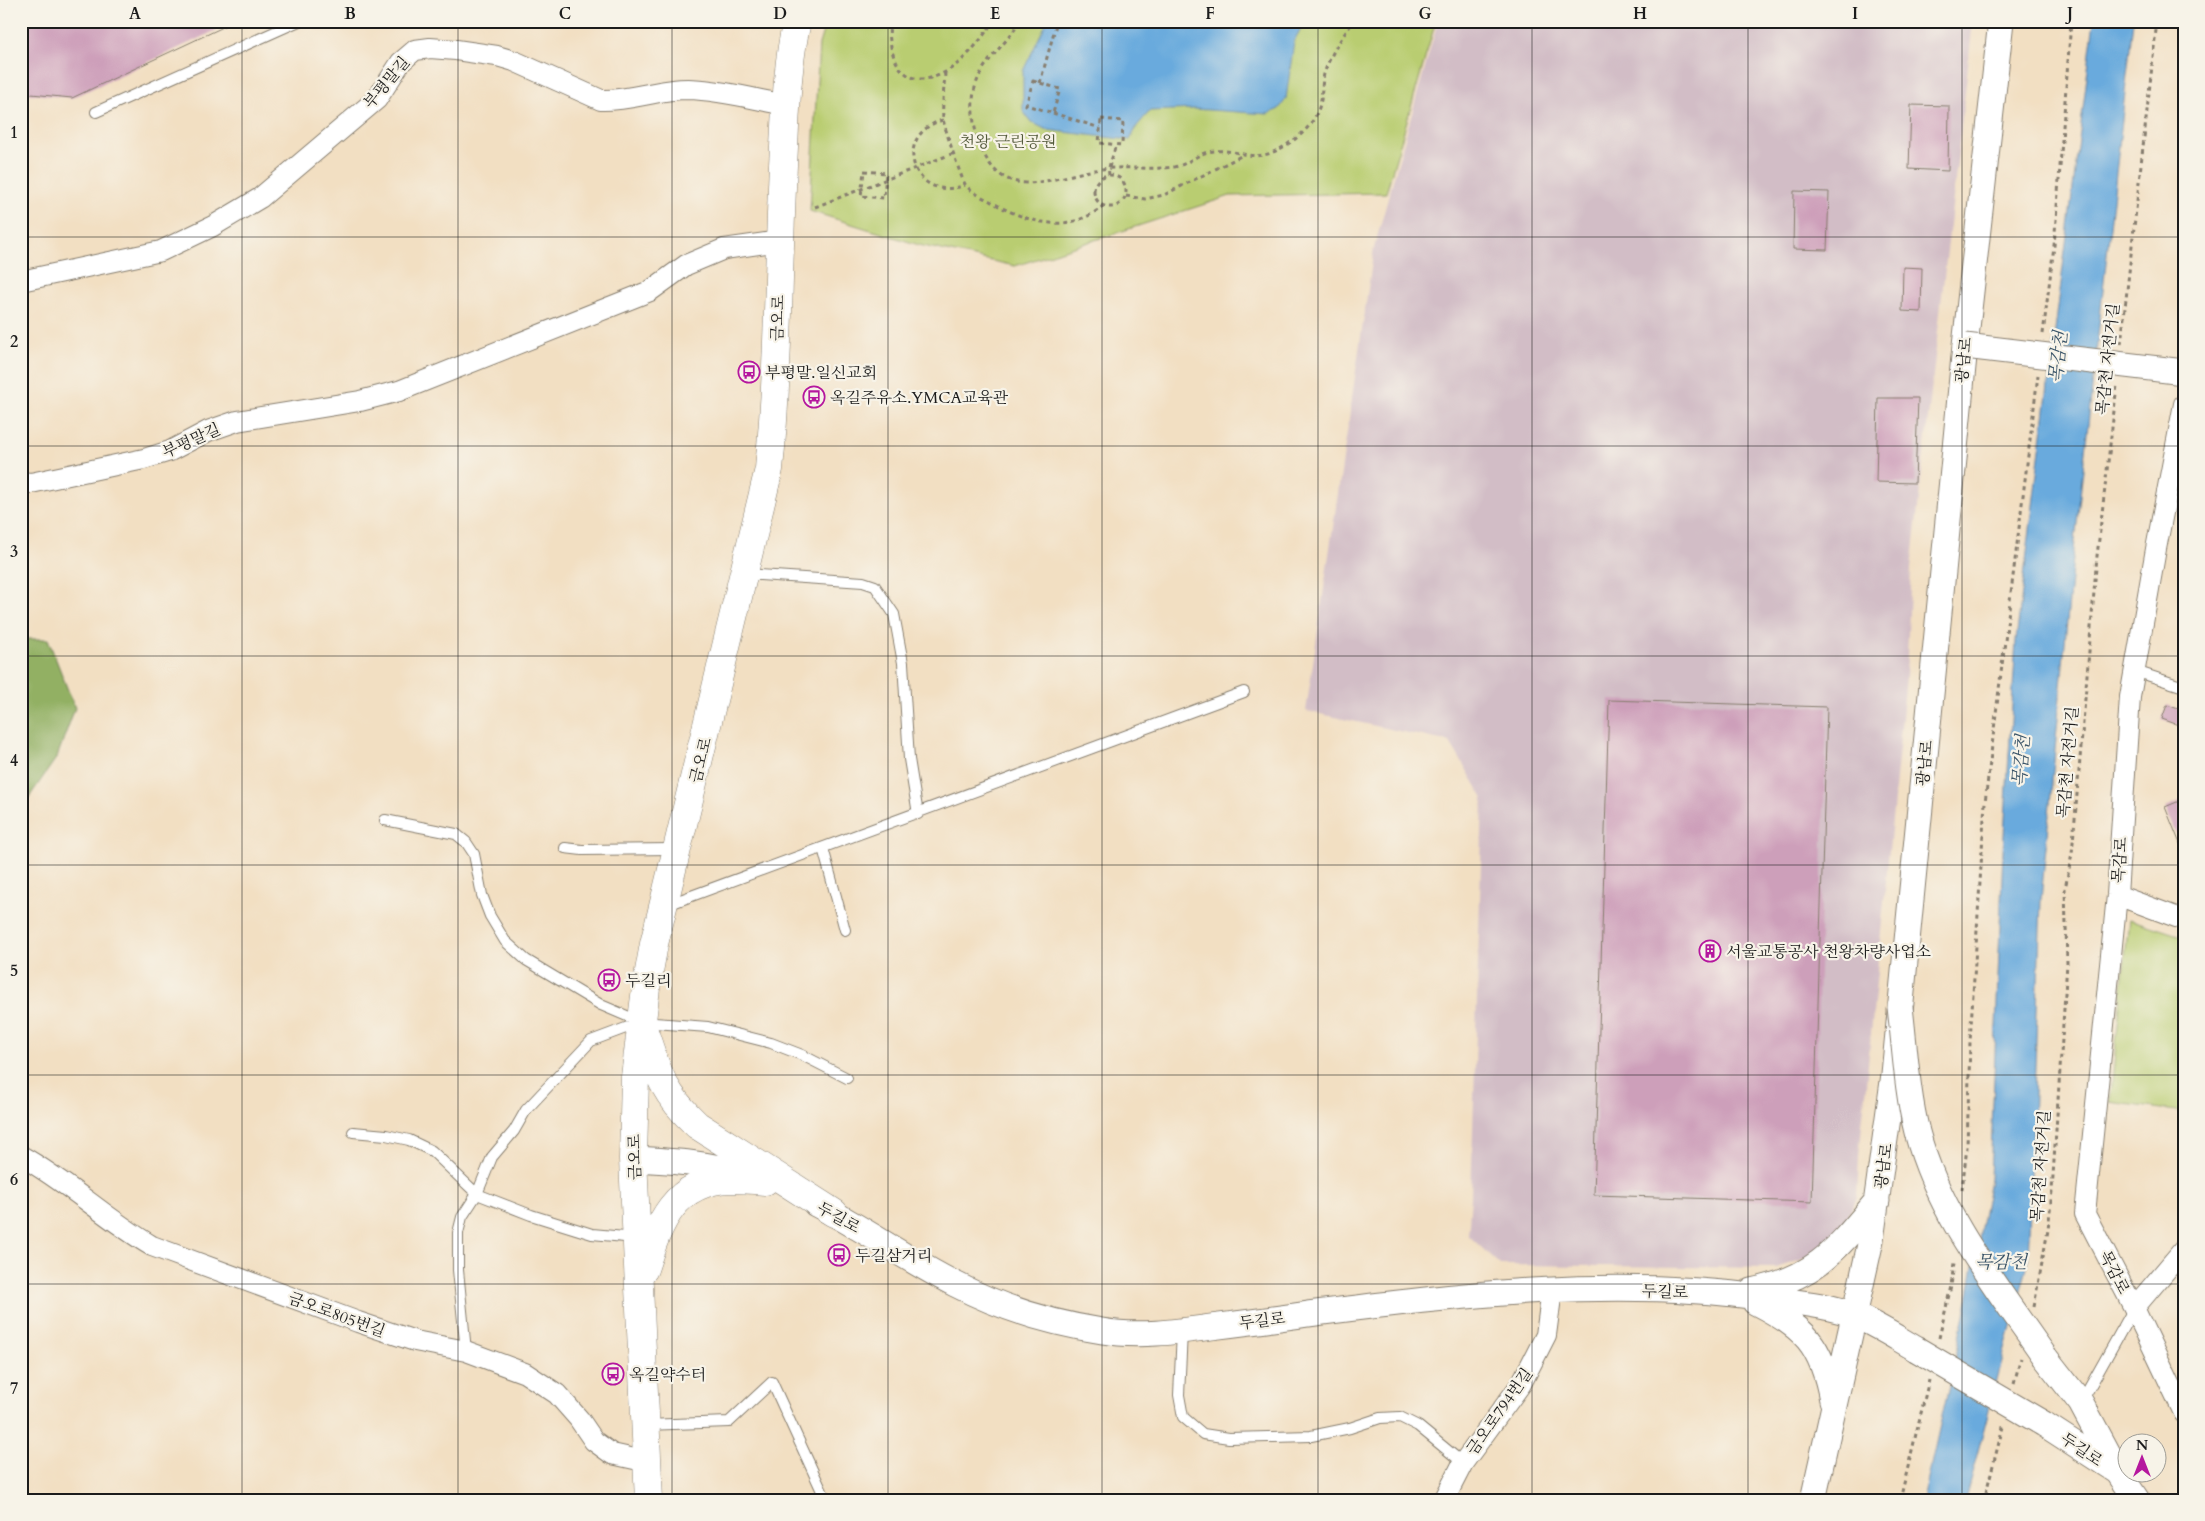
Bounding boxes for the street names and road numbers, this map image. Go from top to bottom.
street label: 부평말길 [358,52,415,113]
street label: 금오로 [766,294,790,342]
street label: 목감천 자전거길 [2091,302,2125,416]
street label: 광남로 [1951,335,1977,384]
street label: 부평말길 [159,418,224,464]
street label: 목감천 자전거길 [2052,705,2084,819]
street label: 금오로 [685,735,717,785]
street label: 광남로 [1912,738,1938,787]
street label: 목감로 [2107,836,2133,884]
street label: 목감천 자전거길 [2026,1109,2056,1223]
street label: 금오로 [624,1133,646,1180]
street label: 광남로 [1870,1141,1898,1191]
street label: 두길로 [813,1197,865,1239]
street label: 목감로 [2094,1247,2135,1299]
street label: 두길로 [1641,1280,1689,1304]
street label: 금오로805번길 [285,1287,388,1343]
street label: 두길로 [1238,1307,1287,1335]
street label: 금오로794번길 [1462,1364,1538,1460]
street label: 두길로 [2056,1428,2107,1472]

